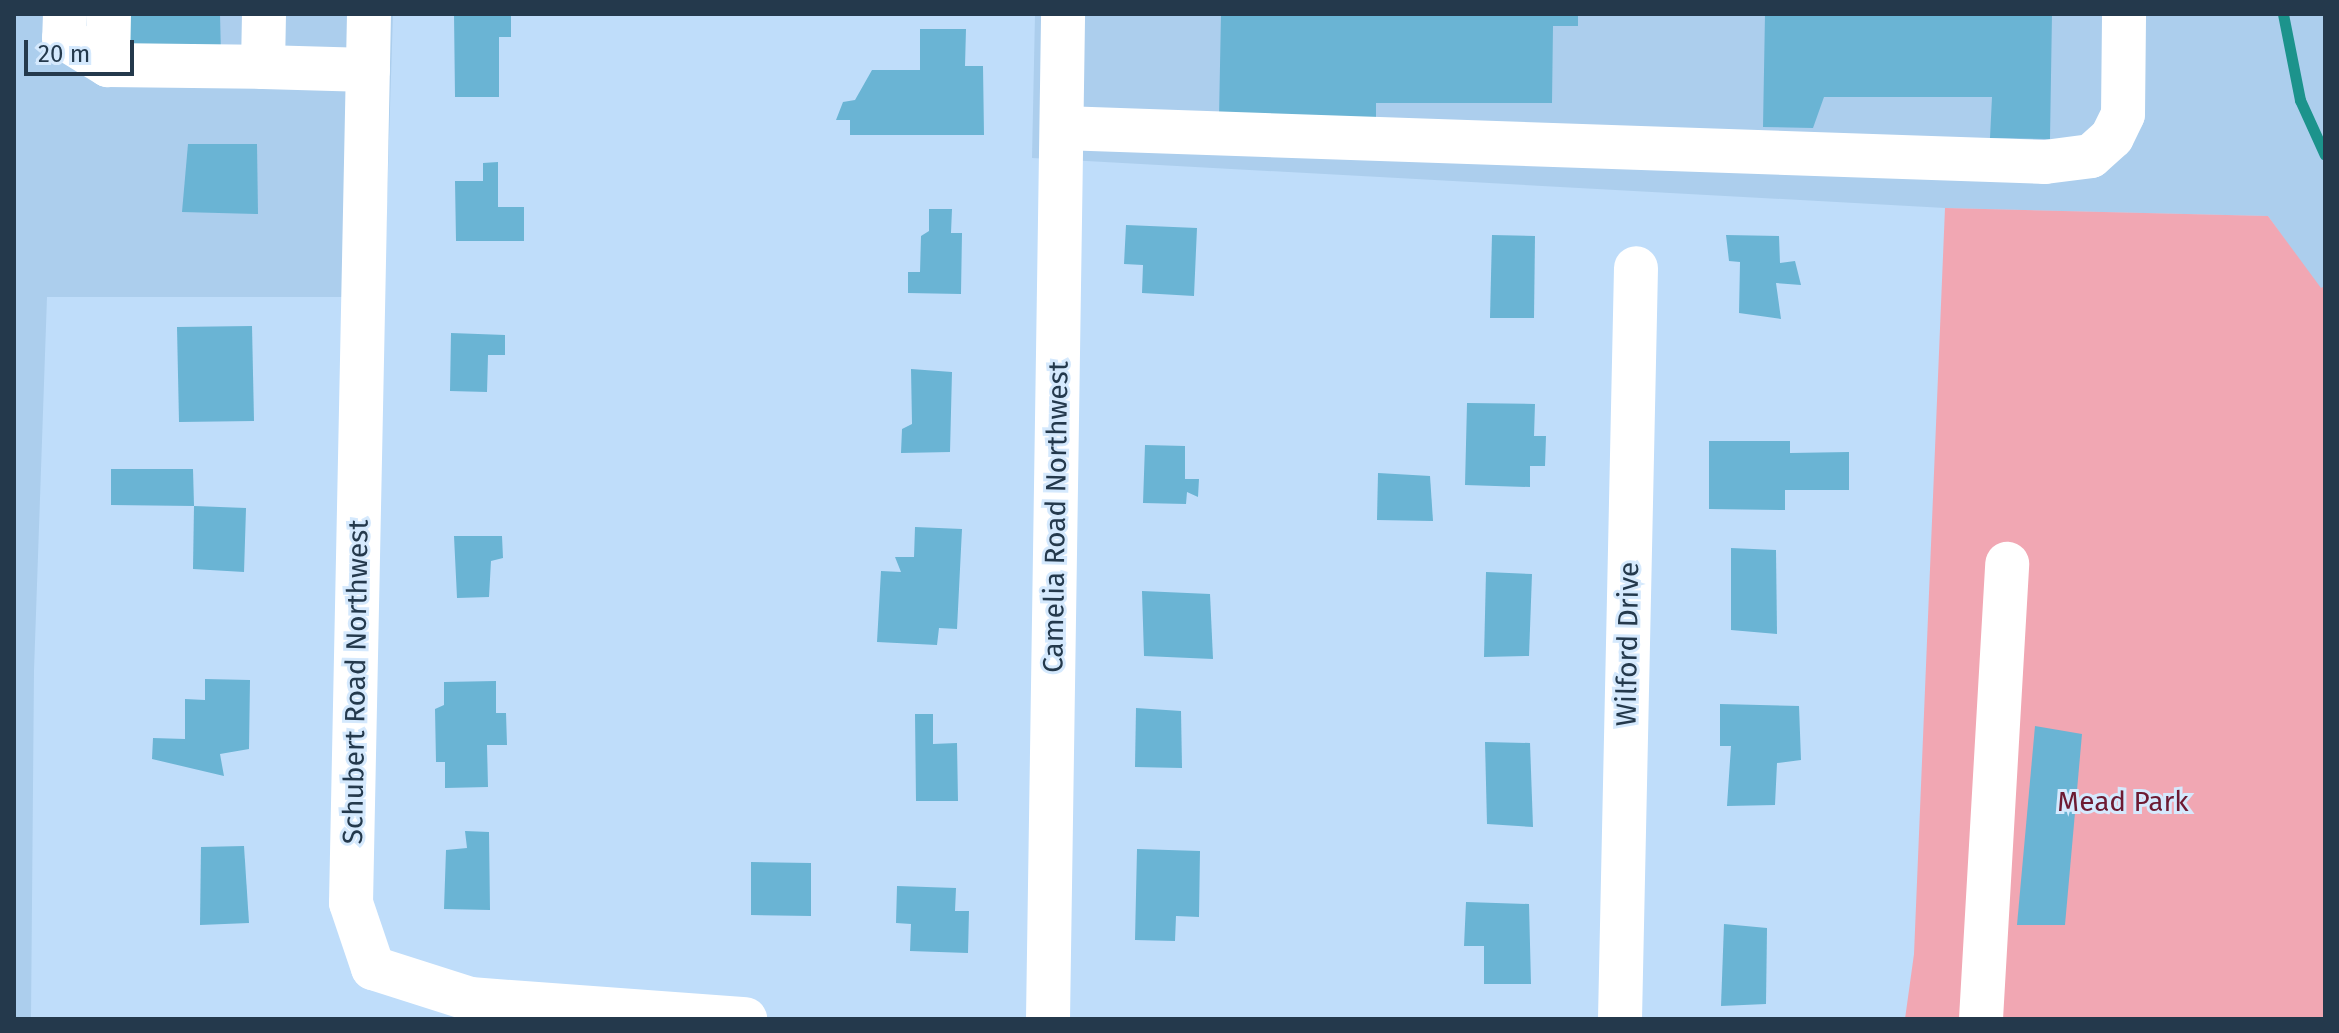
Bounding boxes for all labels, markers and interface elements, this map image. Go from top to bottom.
scale bar [28,24,138,74]
text: 20 m [38,40,90,68]
street label: Camelia Road Northwest [1036,361,1076,673]
street label: Schubert Road Northwest [336,519,376,845]
street label: Wilford Drive [1610,561,1646,727]
park label: Mead Park [2057,785,2189,819]

